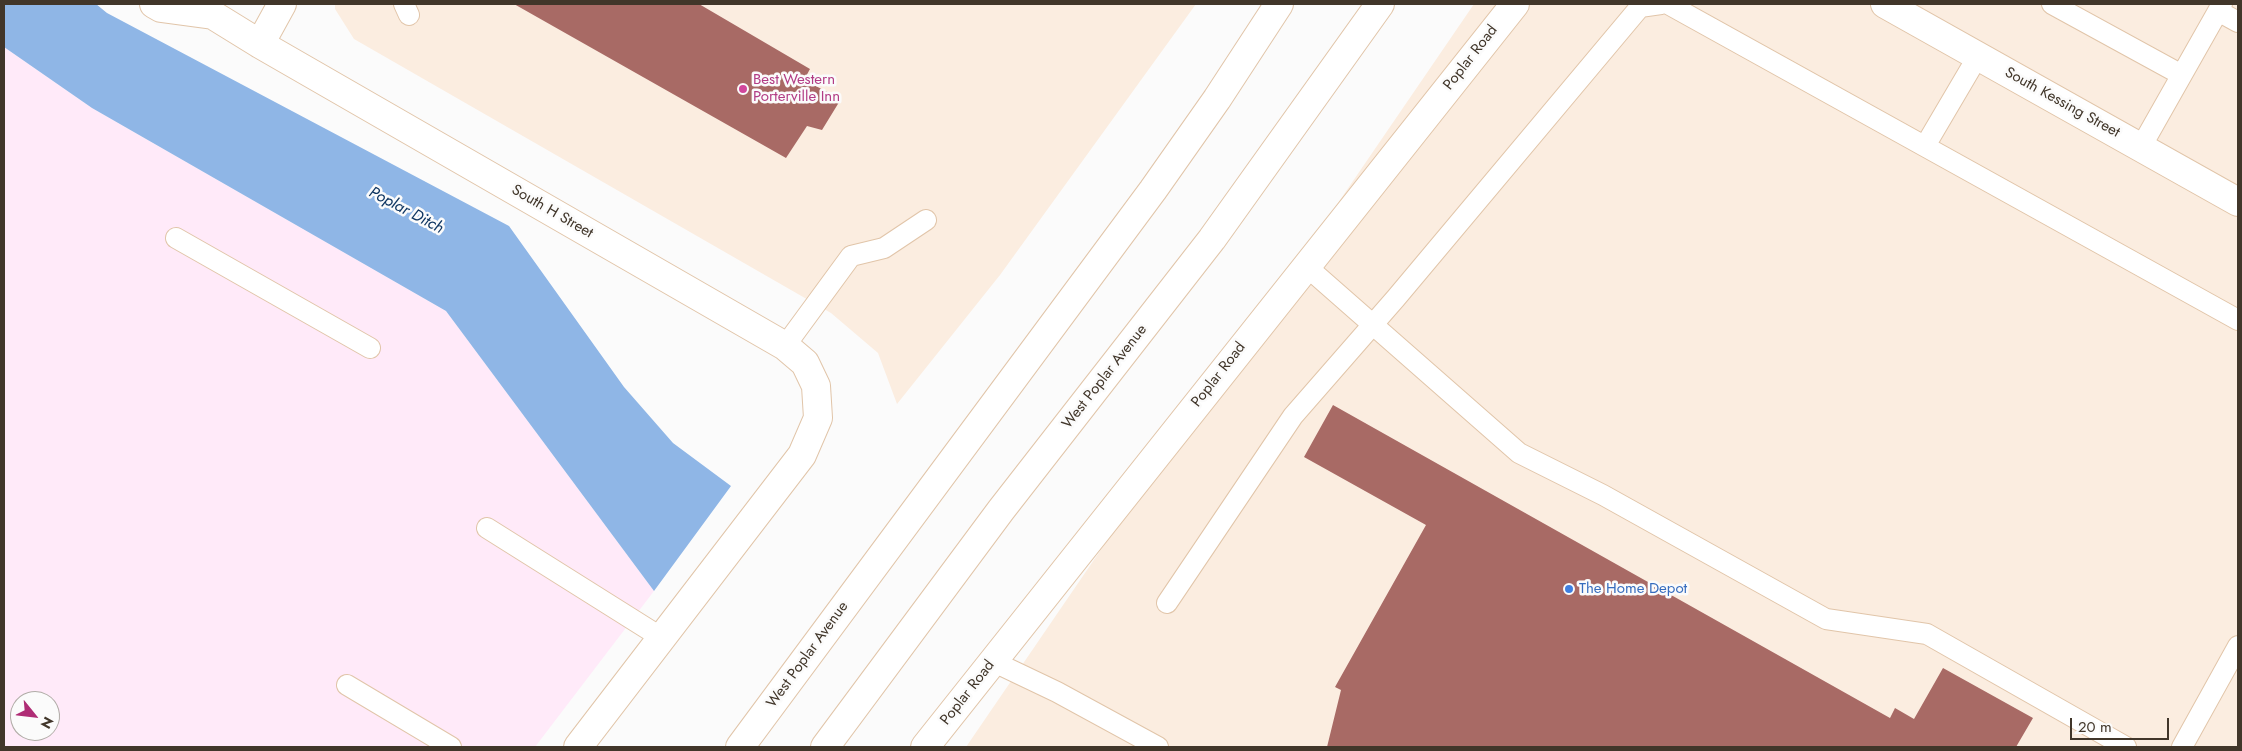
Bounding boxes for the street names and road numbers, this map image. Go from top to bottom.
street label: Poplar Road [1440,22,1502,94]
street label: South Kessing Street [2001,64,2123,142]
street label: South H Street [508,181,596,243]
street label: West Poplar Avenue [1059,321,1151,433]
street label: Poplar Road [1188,339,1250,411]
street label: West Poplar Avenue [763,598,853,712]
street label: Poplar Road [937,657,999,729]

